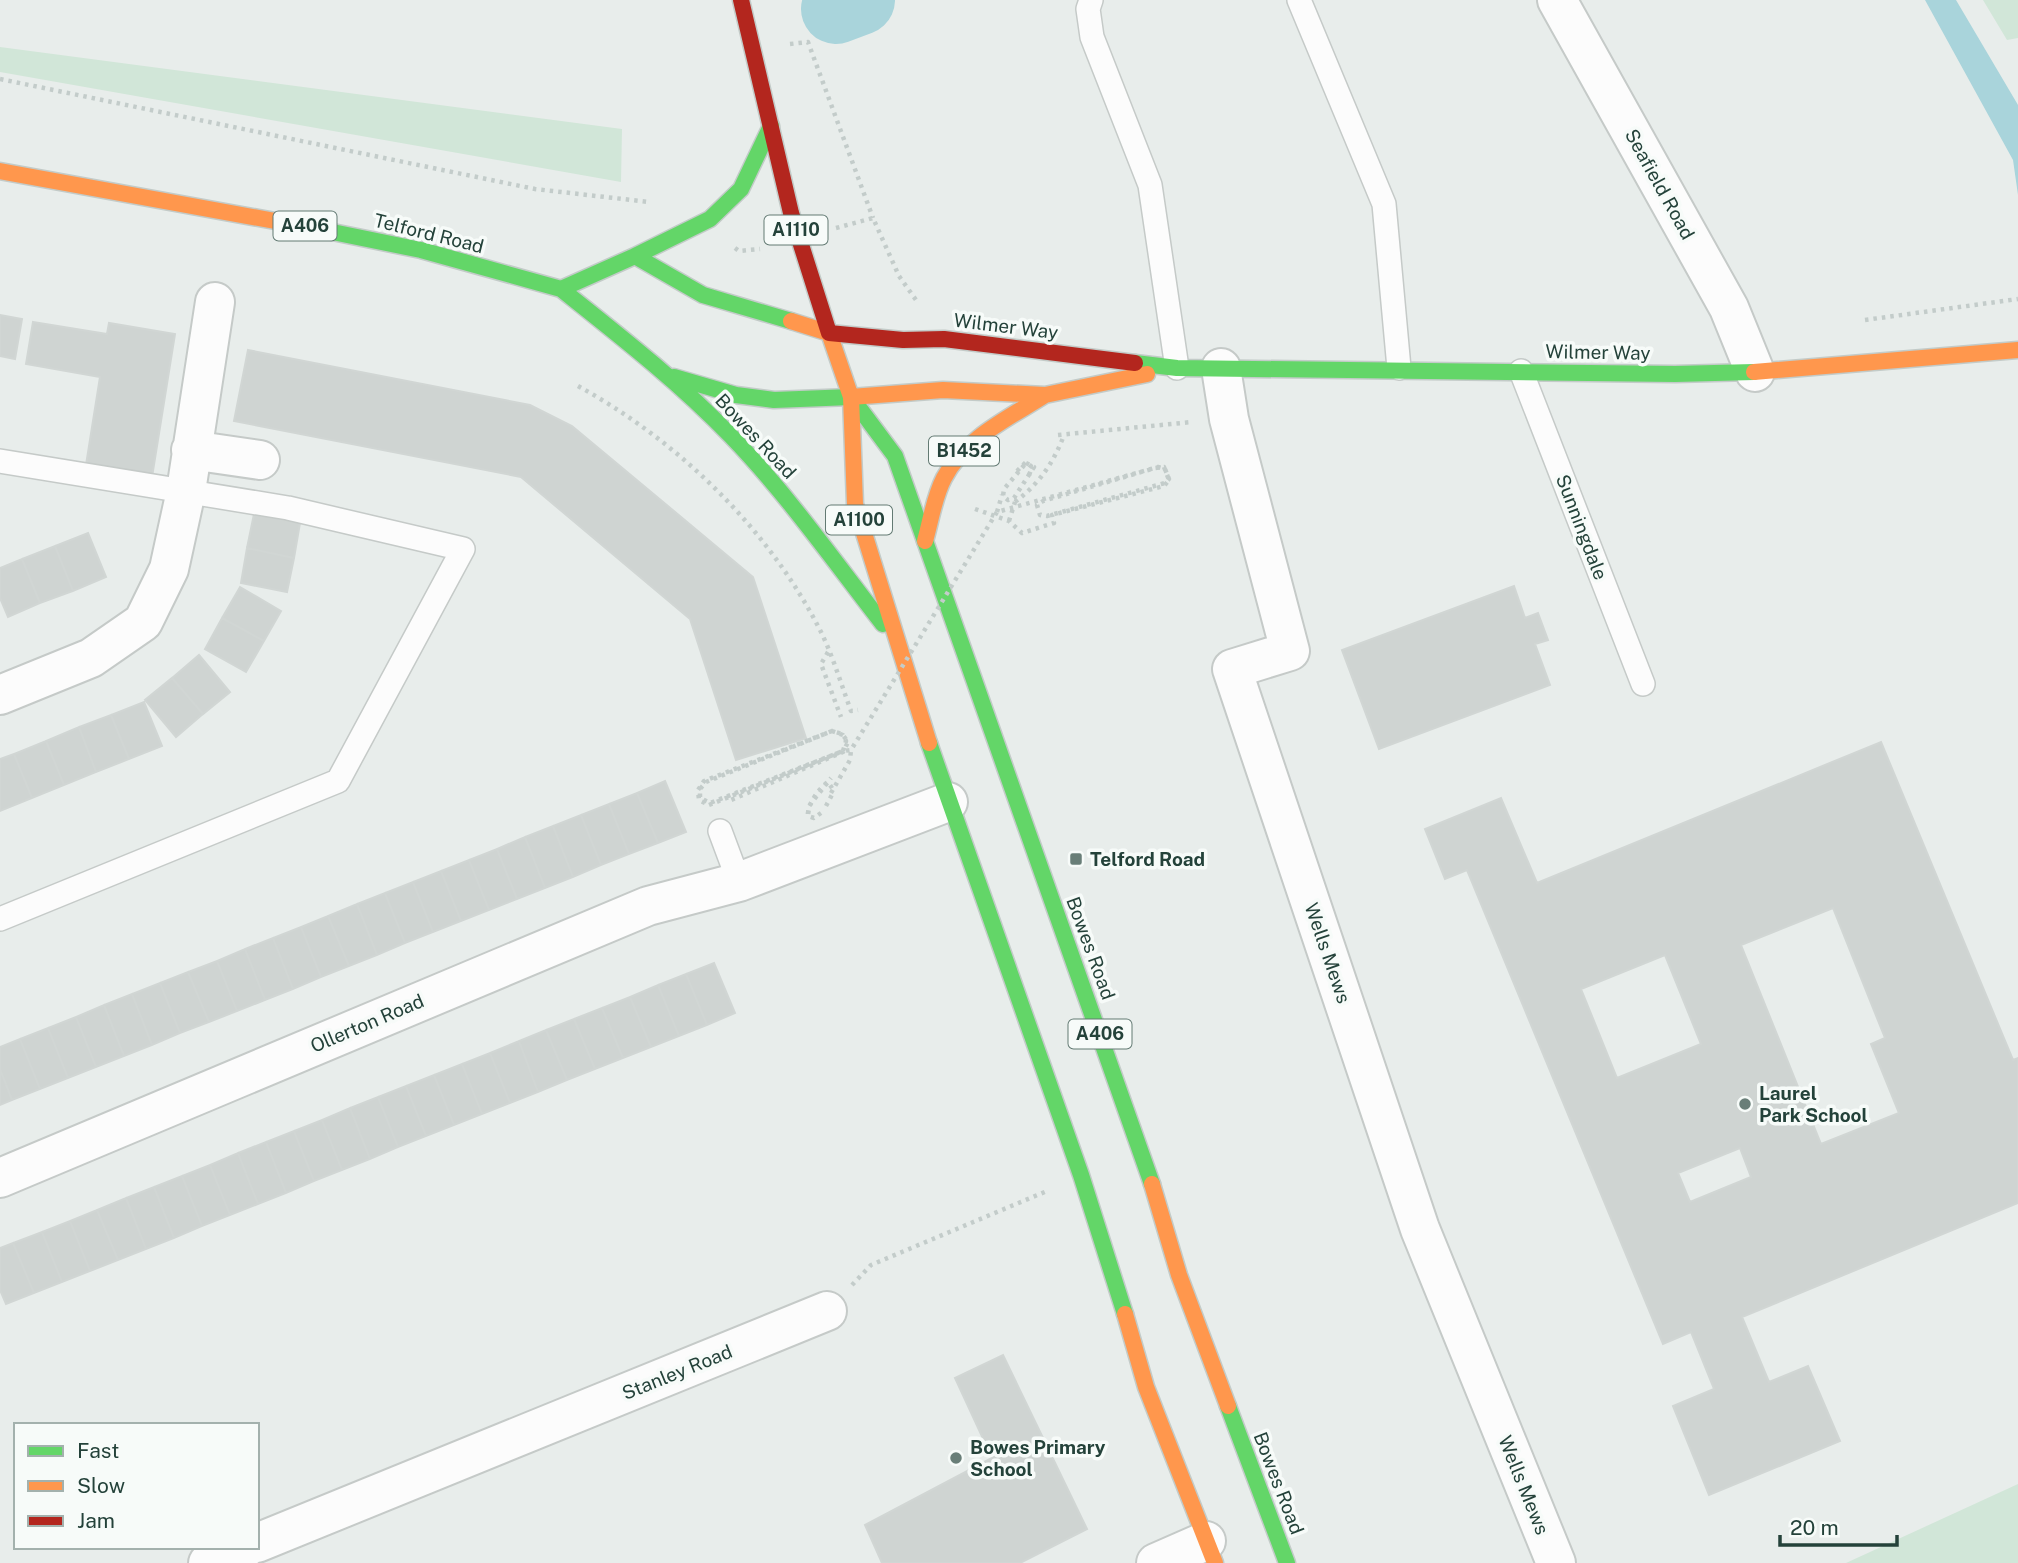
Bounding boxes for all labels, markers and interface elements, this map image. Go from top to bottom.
street label: Seafield Road [1621,125,1699,243]
street label: Telford Road [372,209,486,257]
road number: A406 [274,211,336,240]
road number: A1110 [764,215,828,244]
street label: Wilmer Way [953,309,1059,343]
street label: Wilmer Way [1545,340,1651,364]
street label: Bowes Road [711,389,801,483]
road number: B1452 [929,436,999,466]
street label: Sunningdale [1552,471,1612,583]
road number: A1100 [826,506,892,534]
place label: Telford Road [1090,848,1205,870]
marker: Telford Road [1068,851,1084,867]
street label: Bowes Road [1062,894,1120,1002]
street label: Wells Mews [1301,900,1355,1006]
street label: Ollerton Road [307,989,427,1057]
road number: A406 [1068,1020,1132,1049]
place label: Laurel Park School [1759,1082,1868,1126]
marker: Laurel Park School [1737,1096,1753,1112]
street label: Stanley Road [619,1340,735,1404]
legend [14,1423,259,1549]
street label: Bowes Road [1249,1429,1309,1537]
street label: Wells Mews [1494,1432,1554,1538]
place label: Bowes Primary School [970,1436,1106,1480]
text: Fast [77,1438,119,1463]
marker: Bowes Primary School [948,1450,964,1466]
text: Slow [77,1473,125,1498]
scale bar [1780,1504,1897,1548]
text: Jam [77,1508,115,1533]
text: 20 m [1790,1515,1839,1540]

